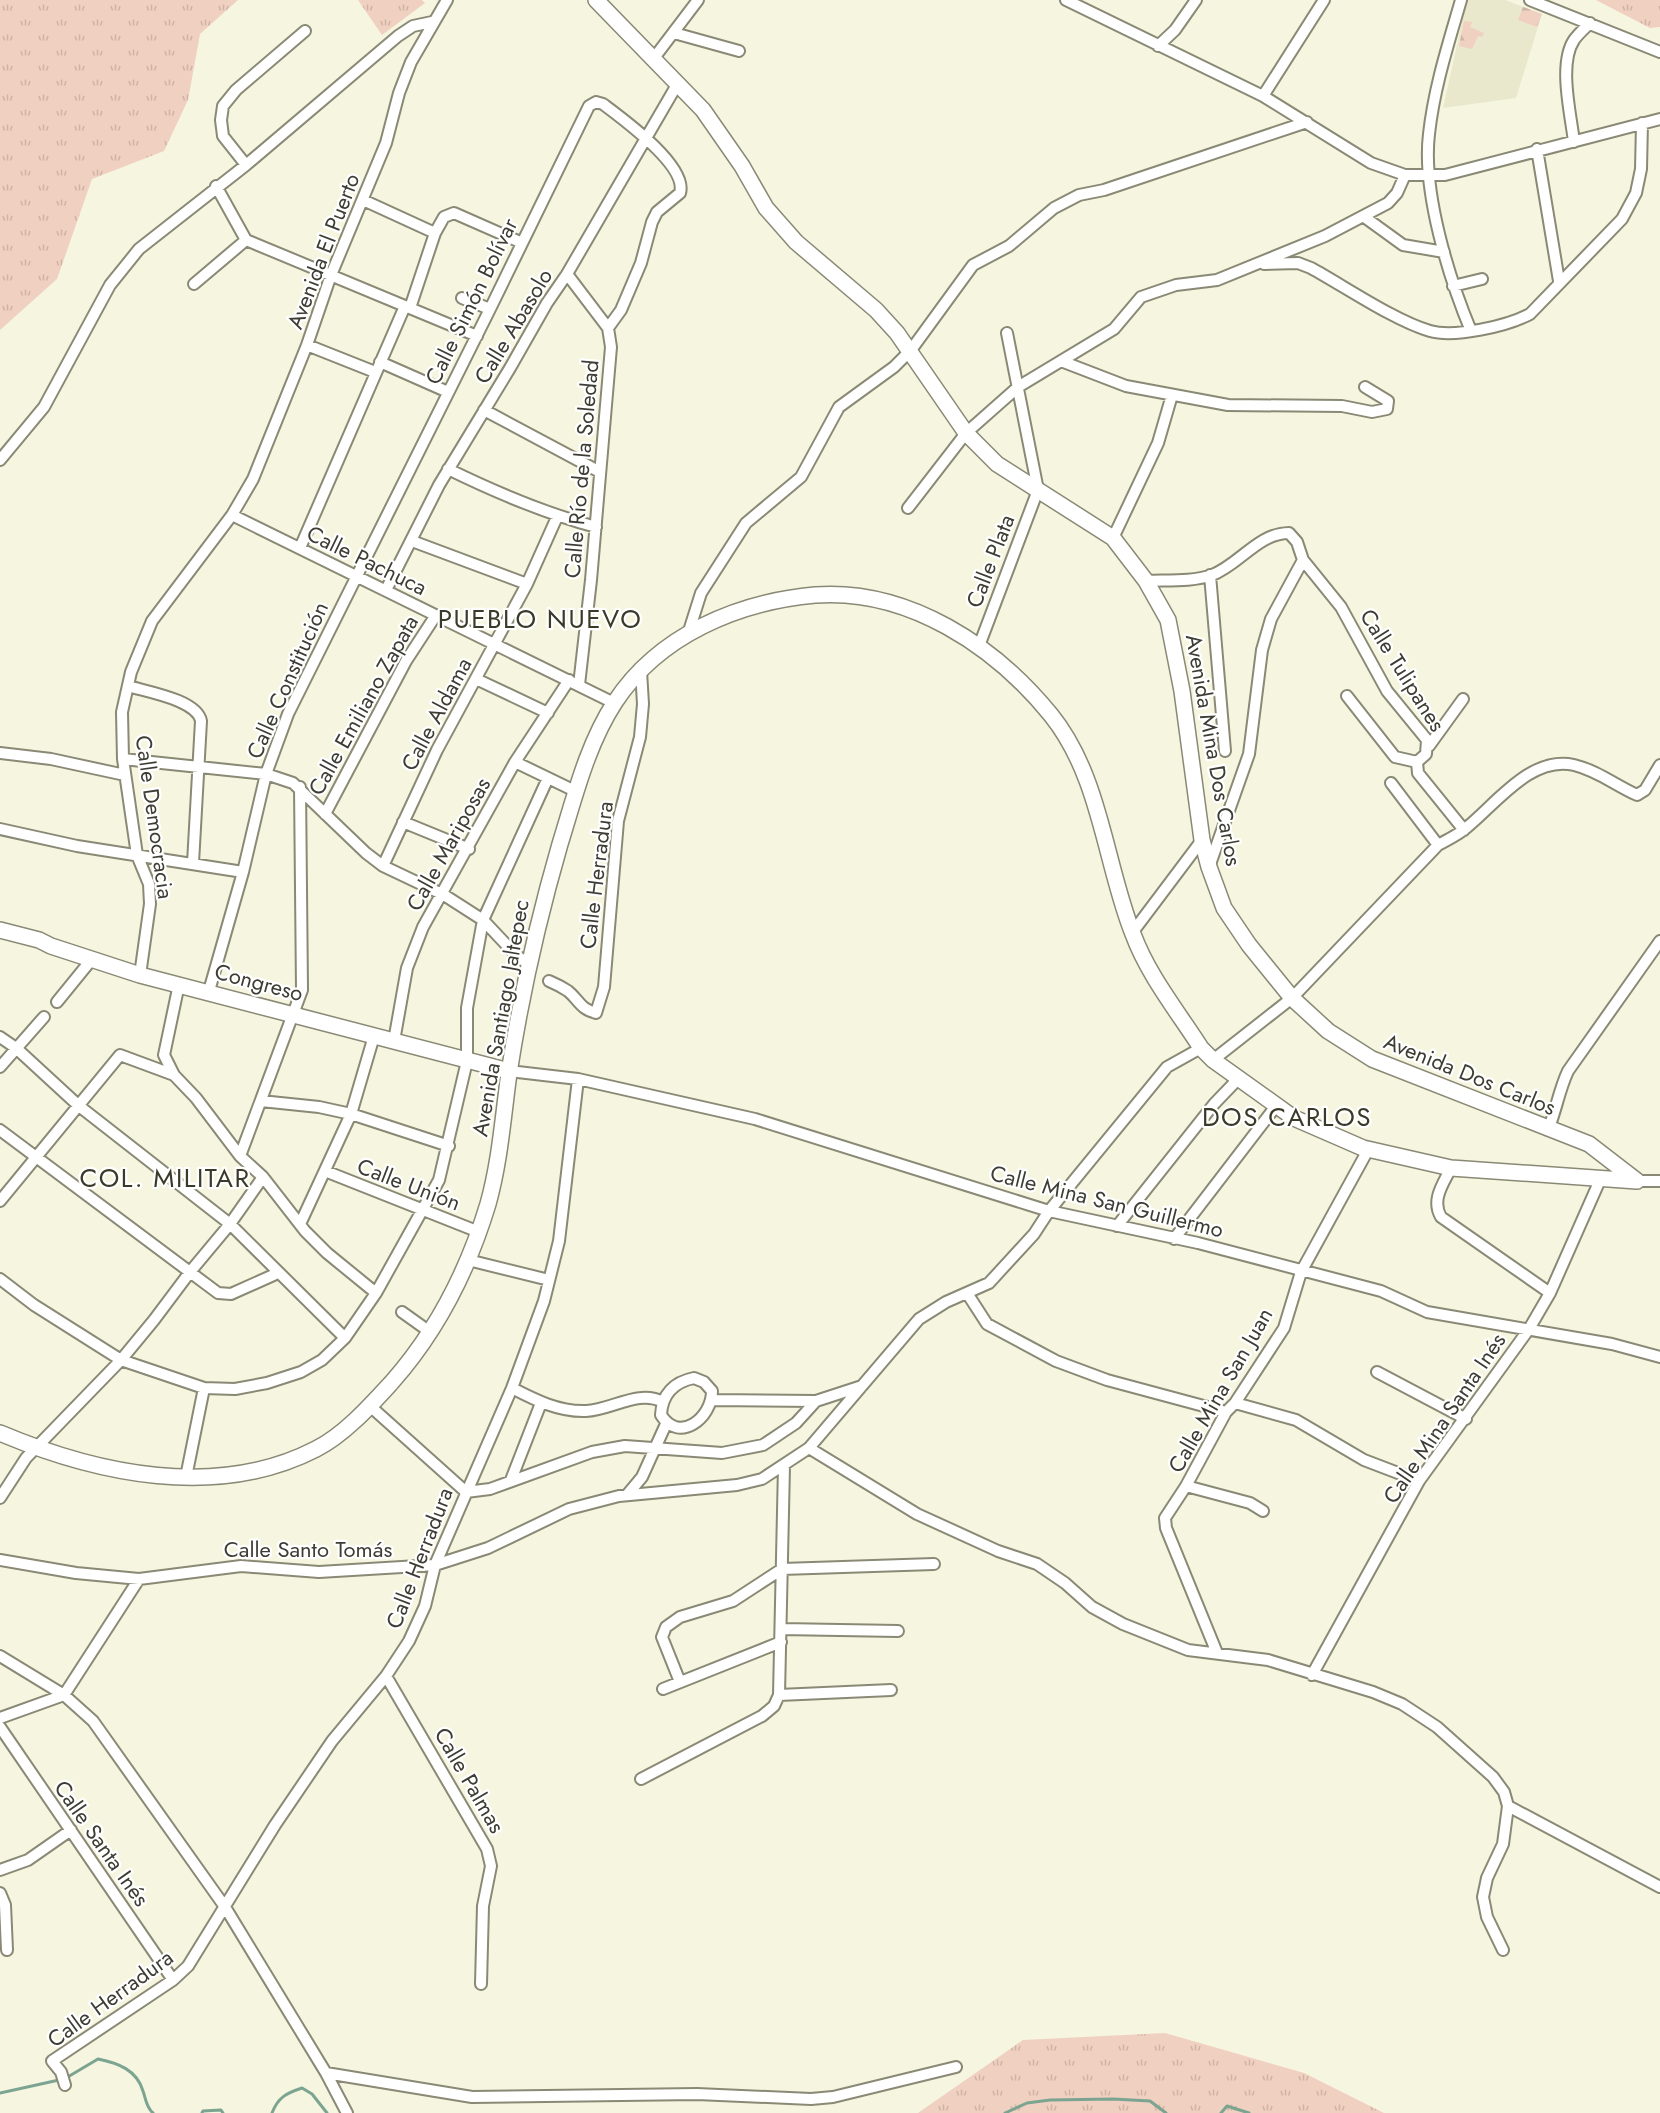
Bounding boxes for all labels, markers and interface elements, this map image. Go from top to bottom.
street label: Avenida El Puerto [279,169,367,333]
street label: Calle Simón Bolívar [417,212,525,390]
street label: Calle Abasolo [466,262,560,390]
street label: Calle Río de la Soledad [556,358,606,580]
street label: Calle Plata [958,510,1022,612]
street label: Calle Pachuca [301,517,433,603]
street label: Calle Constitución [238,596,336,764]
district label: PUEBLO NUEVO [438,600,642,638]
street label: Calle Tulipanes [1353,602,1454,738]
street label: Calle Emiliano Zapata [300,609,426,801]
street label: Avenida Mina Dos Carlos [1178,632,1250,869]
street label: Calle Aldama [393,652,479,776]
street label: Calle Democracia [128,733,182,901]
street label: Calle Mariposas [398,771,498,917]
street label: Calle Herradura [571,799,621,951]
street label: Avenida Santiago Jaltepec [463,897,537,1139]
street label: Congreso [211,955,307,1009]
street label: Avenida Dos Carlos [1379,1025,1561,1123]
district label: DOS CARLOS [1202,1098,1372,1136]
street label: Calle Unión [353,1150,465,1218]
street label: Calle Mina San Guillermo [987,1157,1227,1245]
district label: COL. MILITAR [79,1159,251,1197]
street label: Calle Mina San Juan [1160,1302,1280,1478]
street label: Calle Mina Santa Inés [1375,1326,1513,1510]
street label: Calle Herradura [377,1483,461,1633]
street label: Calle Santo Tomás [224,1533,392,1565]
street label: Calle Palmas [427,1721,513,1839]
street label: Calle Santa Inés [47,1773,157,1913]
street label: Calle Herradura [40,1941,180,2055]

